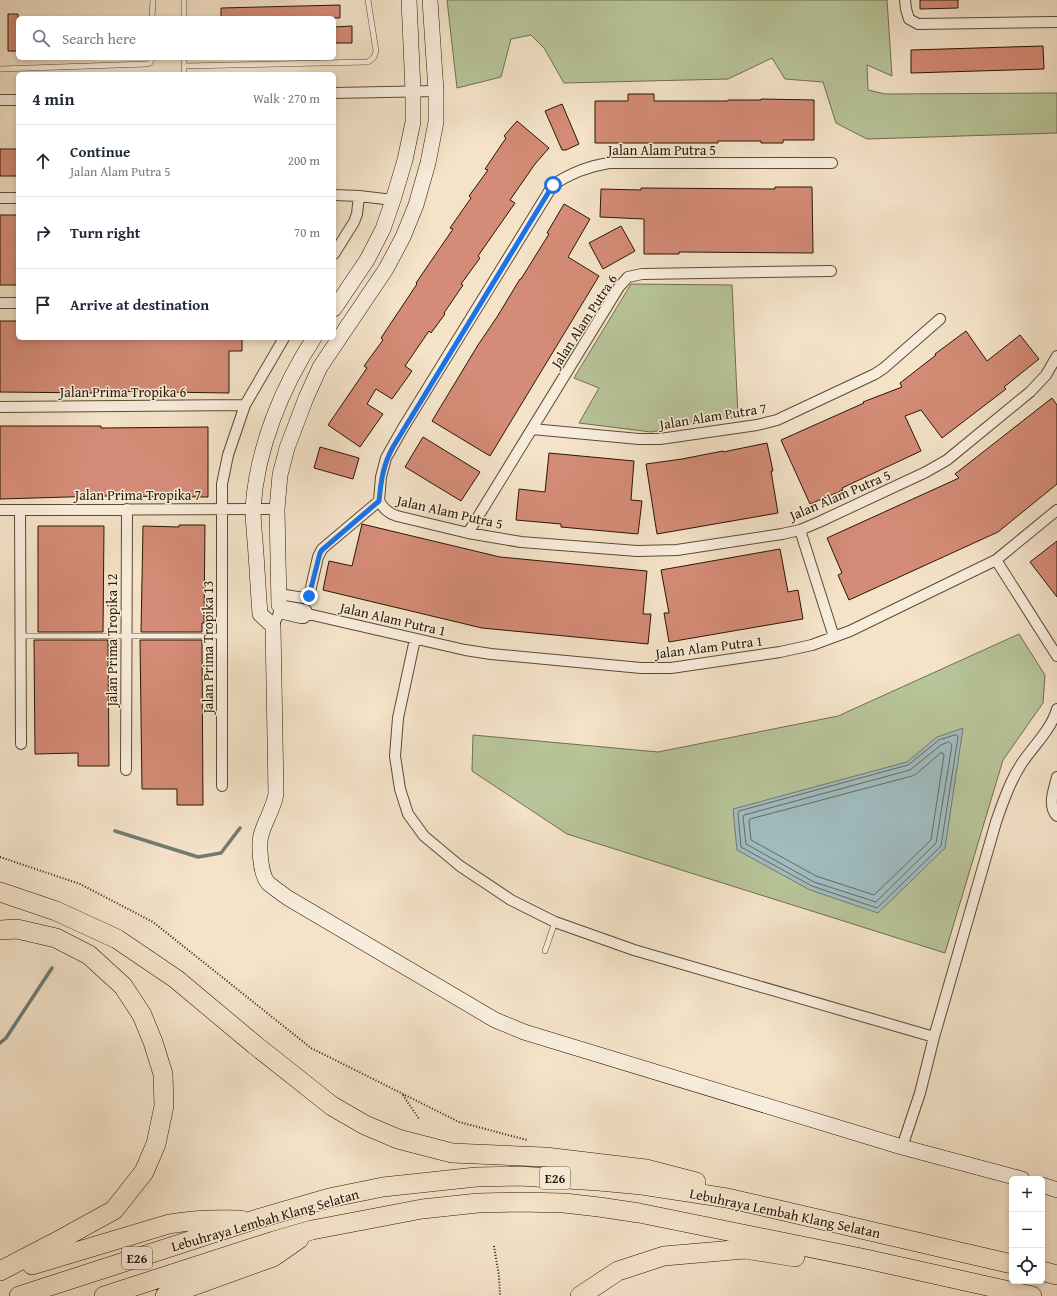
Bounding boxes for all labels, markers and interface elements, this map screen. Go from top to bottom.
search box [16,16,336,60]
icon: search [30,27,52,49]
text: Search here [62,28,136,49]
text: 4 min [32,86,74,111]
text: Walk · 270 m [253,89,320,108]
street label: Jalan Alam Putra 5 [606,140,716,160]
text: Continue [70,141,131,162]
icon: ahead [32,150,54,172]
text: 200 m [288,151,320,170]
text: Jalan Alam Putra 5 [70,162,170,181]
route start [544,176,562,194]
icon: right [32,222,54,244]
text: Turn right [70,222,141,243]
text: 70 m [294,223,320,242]
street label: Jalan Alam Putra 6 [545,270,622,373]
icon: arrive [32,294,54,316]
text: Arrive at destination [70,294,209,315]
street label: Jalan Prima Tropika 6 [58,382,186,402]
street label: Jalan Alam Putra 7 [656,398,768,435]
street label: Jalan Alam Putra 5 [784,465,894,526]
street label: Jalan Prima Tropika 7 [73,485,201,505]
street label: Jalan Alam Putra 5 [393,490,505,534]
street label: Jalan Prima Tropika 12 [102,573,122,709]
street label: Jalan Prima Tropika 13 [198,580,218,716]
route end [300,587,318,605]
street label: Jalan Alam Putra 1 [336,597,448,641]
street label: Jalan Alam Putra 1 [652,630,764,664]
road number: E26 [540,1167,570,1189]
map controls [1009,1176,1045,1284]
button: + [1009,1176,1045,1212]
street label: Lebuhraya Lembah Klang Selatan [688,1183,882,1243]
street label: Lebuhraya Lembah Klang Selatan [169,1184,361,1256]
button: − [1009,1212,1045,1248]
road number: E26 [122,1247,152,1269]
button: locate [1009,1248,1045,1284]

